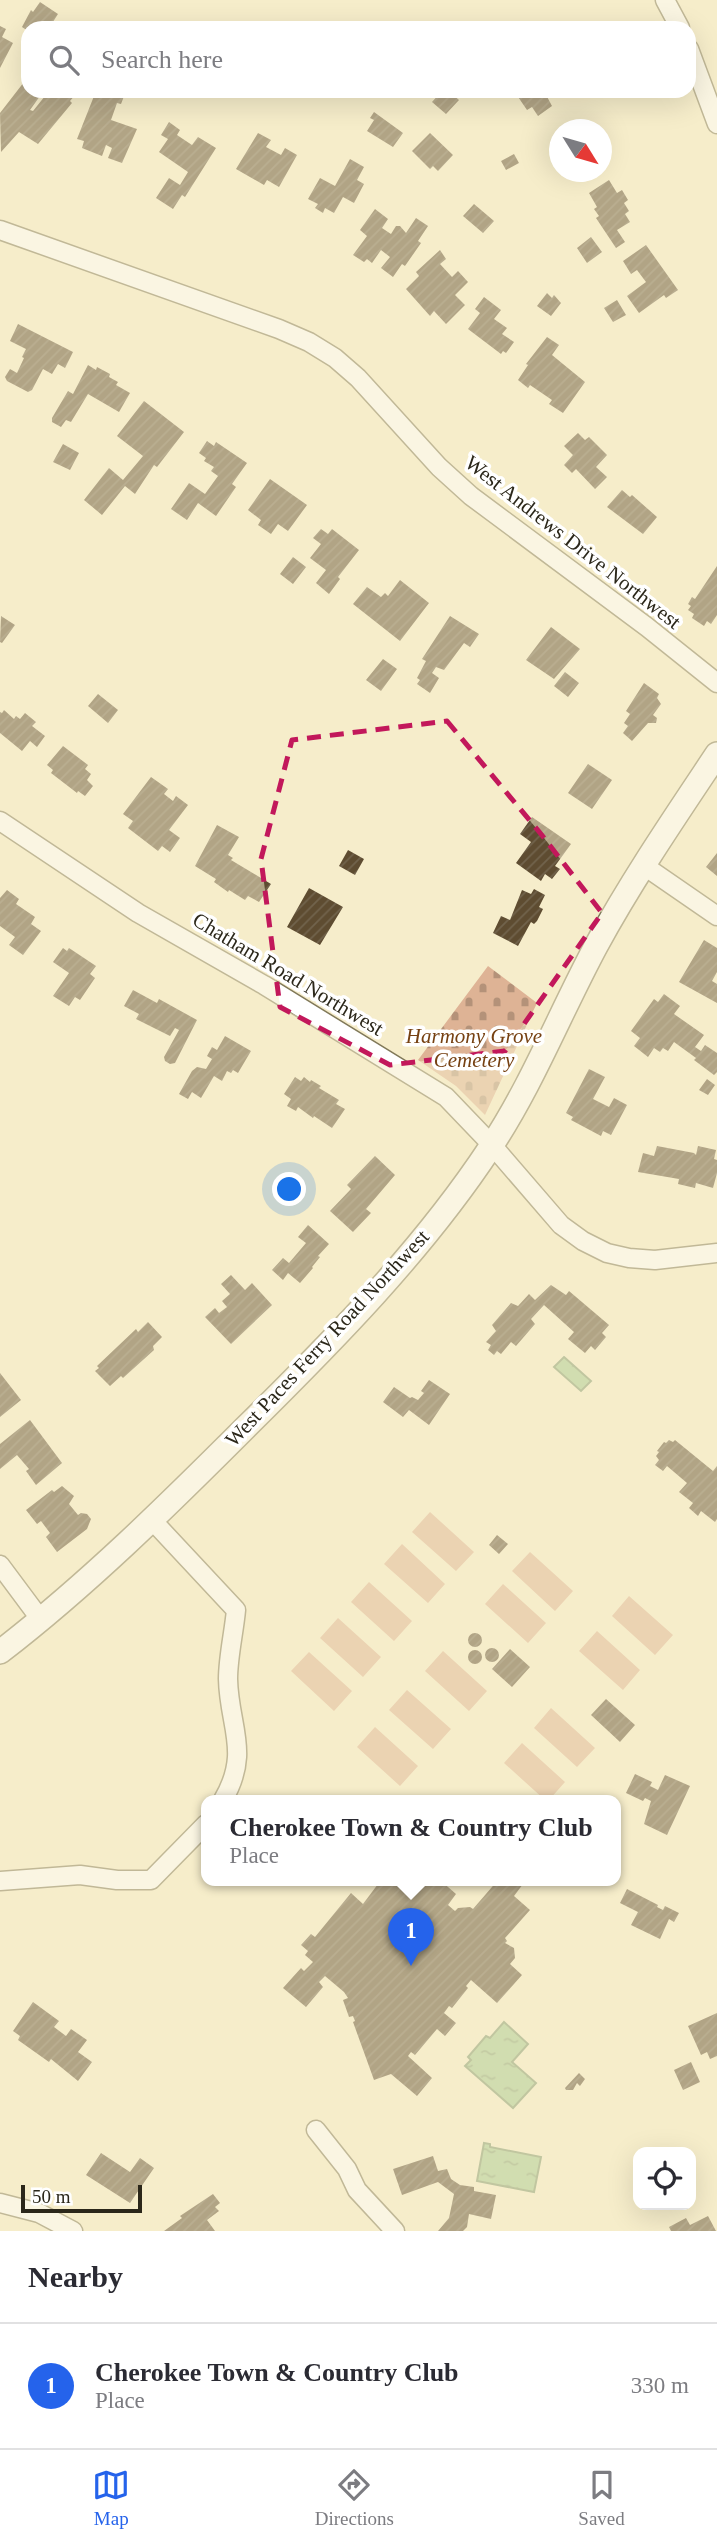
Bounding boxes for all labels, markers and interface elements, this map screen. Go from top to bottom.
search box [21,21,696,98]
icon: search [45,41,83,79]
text: Search here [101,45,223,74]
north arrow [549,119,612,182]
street label: West Andrews Drive Northwest [460,450,686,634]
street label: Chatham Road Northwest [188,908,388,1041]
park label: Harmony Grove Cemetery [405,1024,542,1072]
your location [272,1172,306,1206]
street label: West Paces Ferry Road Northwest [220,1225,434,1451]
popup [201,1795,621,1886]
text: Cherokee Town & Country Club [229,1813,593,1842]
text: Place [229,1843,279,1868]
pin: 1 [388,1908,434,1966]
map controls [633,2147,696,2210]
button: locate [633,2147,696,2210]
scale bar [21,2182,142,2214]
text: 50 m [32,2186,71,2207]
text: Nearby [28,2260,123,2293]
text: Cherokee Town & Country Club [95,2358,459,2387]
text: 1 [45,2373,57,2398]
text: 330 m [631,2373,689,2398]
text: Place [95,2388,145,2413]
tab: Map [92,2466,130,2530]
tab: Directions [315,2466,394,2530]
tab: Saved [578,2466,625,2530]

